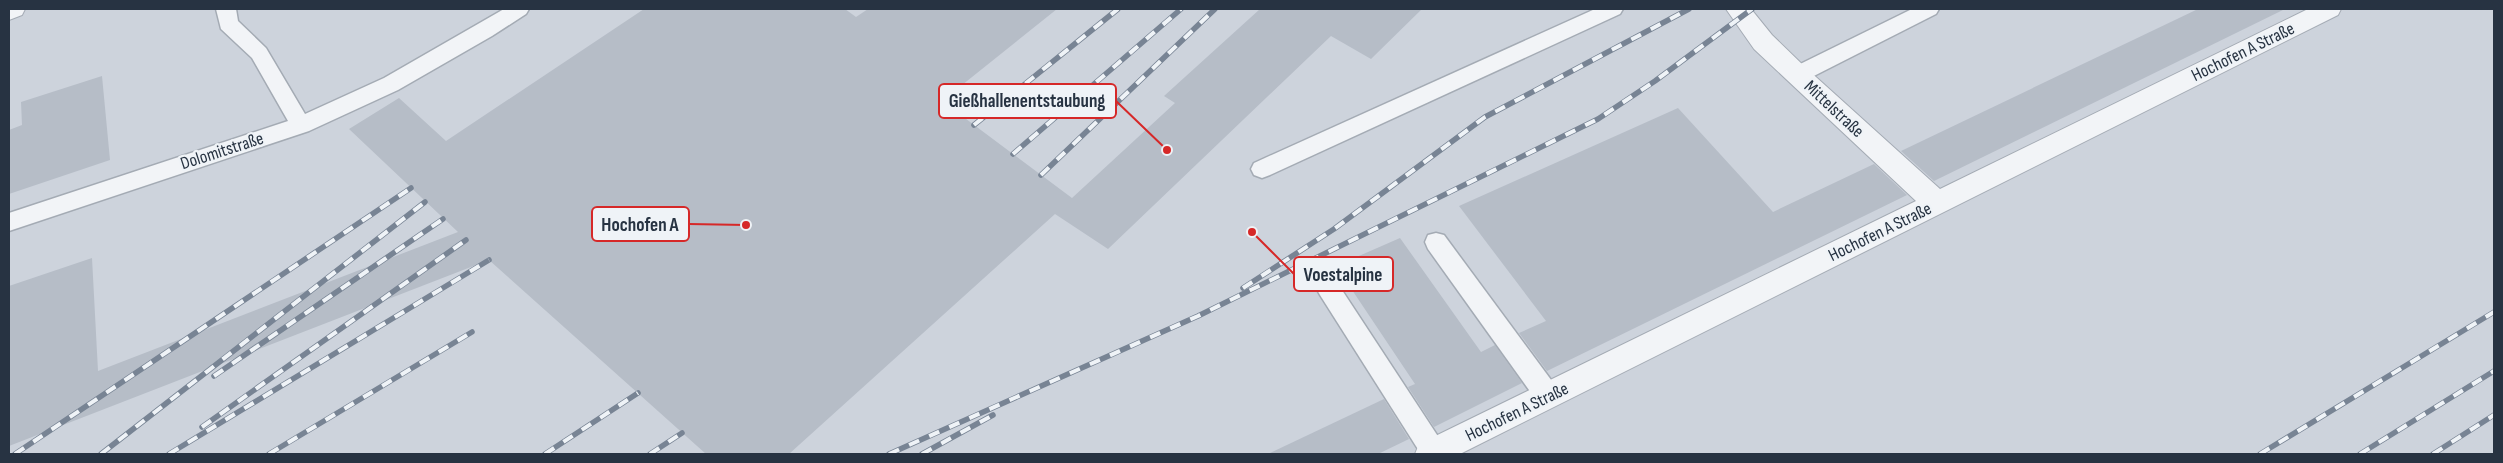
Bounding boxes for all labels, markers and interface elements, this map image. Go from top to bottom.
street label: Hochofen A Straße [2188,18,2298,86]
street label: Mittelstraße [1800,76,1868,142]
callout: Gießhallenentstaubung [939,84,1116,118]
text: Gießhallenentstaubung [949,90,1105,113]
street label: Dolomitstraße [178,128,266,174]
street label: Hochofen A Straße [1825,198,1935,266]
callout: Hochofen A [592,207,689,241]
text: Hochofen A [601,214,680,237]
callout: Voestalpine [1294,257,1393,291]
text: Voestalpine [1304,264,1382,287]
street label: Hochofen A Straße [1462,378,1572,446]

